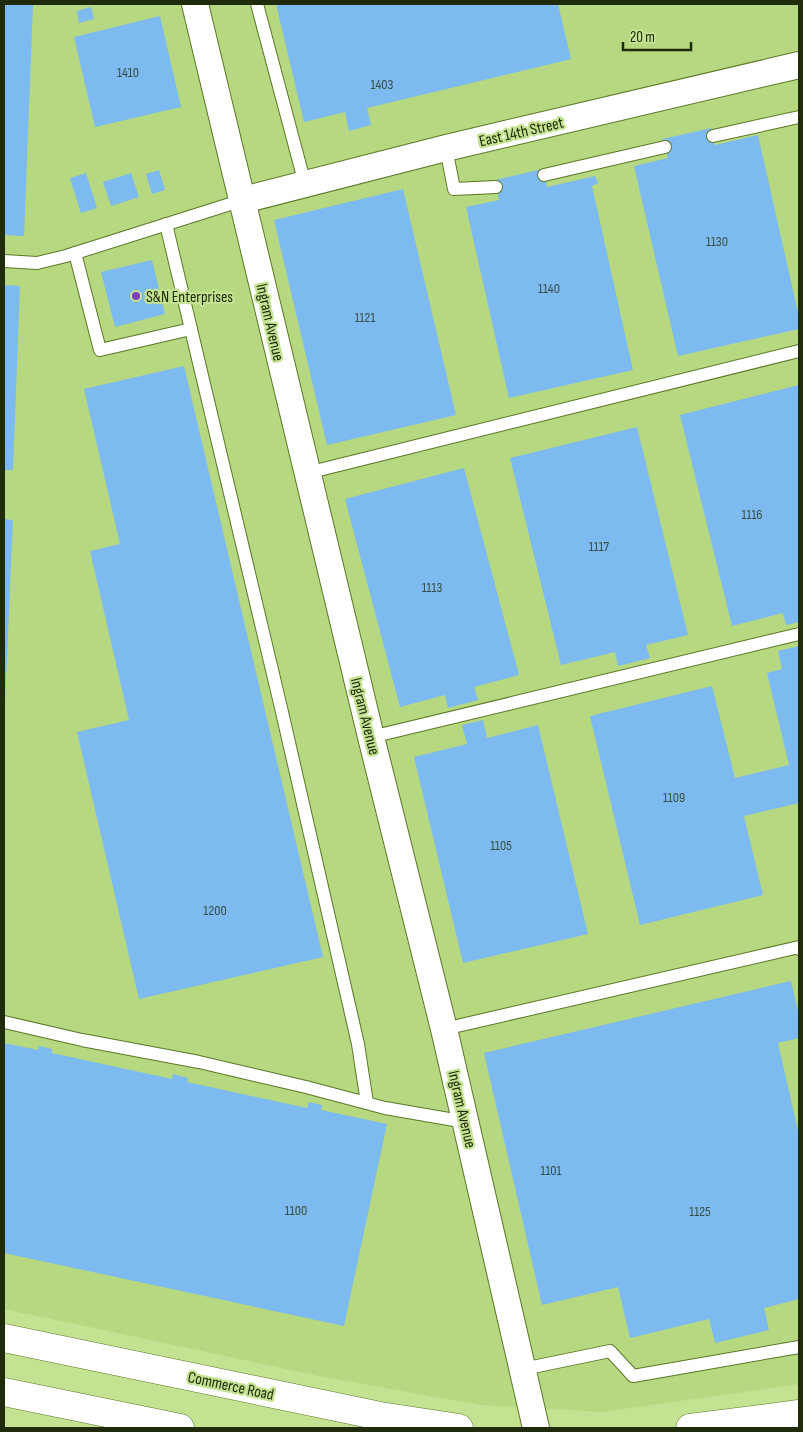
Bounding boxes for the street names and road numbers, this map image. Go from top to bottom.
street label: East 14th Street [477,114,565,151]
street label: Ingram Avenue [251,282,288,363]
street label: Ingram Avenue [346,676,383,757]
street label: Ingram Avenue [443,1069,480,1150]
street label: Commerce Road [186,1368,275,1405]

